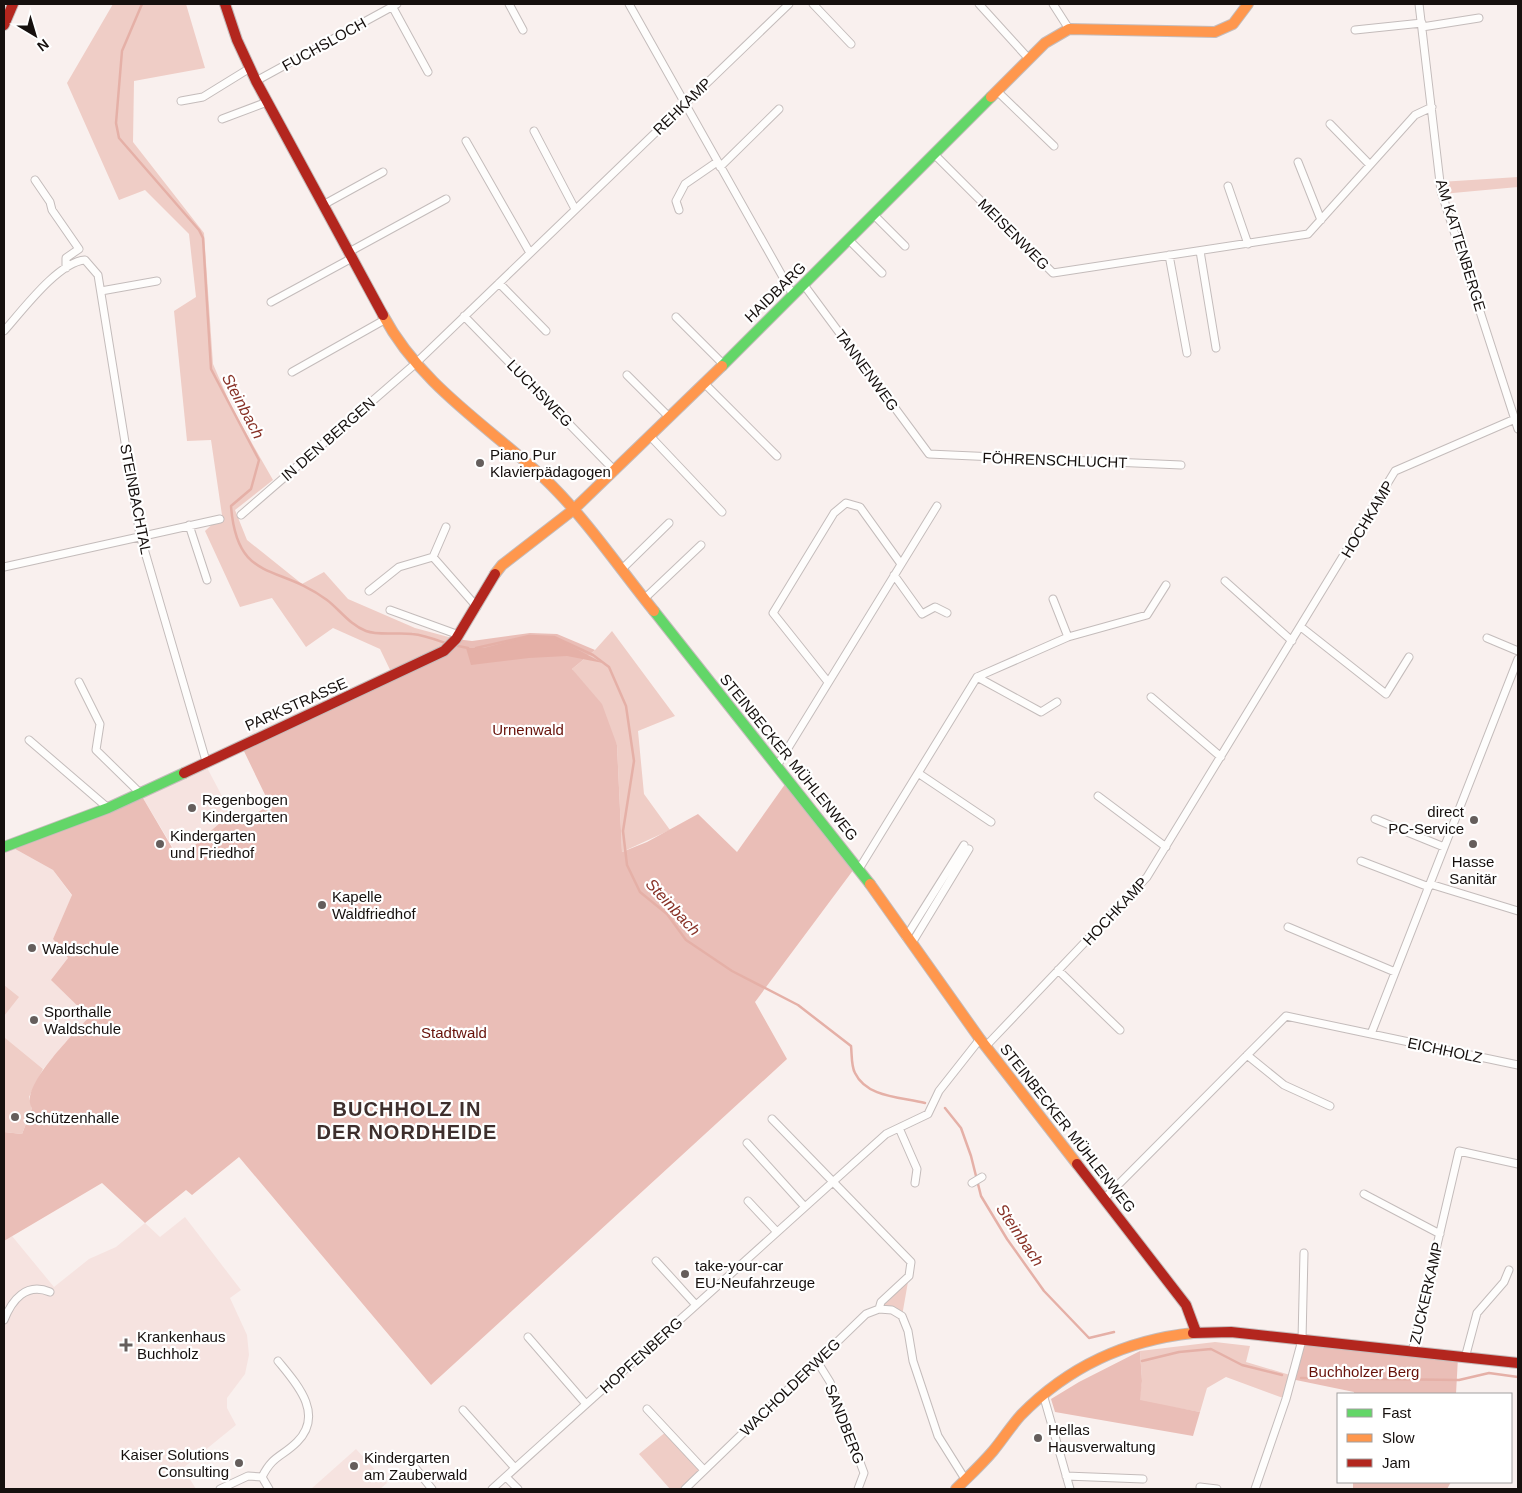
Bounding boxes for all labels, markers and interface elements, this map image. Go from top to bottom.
north arrow [10,10,60,60]
street label: FUCHSLOCH [279,14,369,74]
text: N [34,36,52,55]
street label: REHKAMP [649,74,715,138]
street label: AM KATTENBERGE [1433,177,1489,313]
street label: MEISENWEG [975,195,1053,273]
street label: HAIDBARG [741,259,809,325]
street label: TANNENWEG [832,326,902,414]
street label: LUCHSWEG [504,356,576,430]
water label: Steinbach [219,371,267,441]
street label: IN DEN BERGEN [278,394,378,484]
street label: STEINBACHTAL [117,442,155,556]
place label: Piano Pur Klavierpädagogen [490,446,611,480]
street label: FÖHRENSCHLUCHT [982,449,1128,471]
marker: Piano Pur Klavierpädagogen [474,457,486,469]
street label: HOCHKAMP [1337,477,1397,561]
street label: STEINBECKER MÜHLENWEG [717,670,861,844]
street label: PARKSTRASSE [242,674,350,734]
park label: Urnenwald [492,721,564,738]
place label: Regenbogen Kindergarten [202,791,288,825]
marker: Regenbogen Kindergarten [186,802,198,814]
place label: direct PC-Service [1388,803,1465,837]
marker: direct PC-Service [1468,814,1480,826]
place label: Kindergarten und Friedhof [170,827,256,861]
marker: Kindergarten und Friedhof [154,838,166,850]
marker: Hasse Sanitär [1467,838,1479,850]
place label: Hasse Sanitär [1449,853,1497,887]
street label: HOCHKAMP [1079,874,1151,948]
water label: Steinbach [643,875,704,939]
place label: Kapelle Waldfriedhof [332,888,416,922]
marker: Kapelle Waldfriedhof [316,899,328,911]
place label: Waldschule [42,940,119,957]
marker: Waldschule [26,942,38,954]
place label: Sporthalle Waldschule [44,1003,121,1037]
marker: Sporthalle Waldschule [28,1014,40,1026]
park label: Stadtwald [421,1024,487,1041]
street label: EICHHOLZ [1406,1034,1484,1066]
street label: STEINBECKER MÜHLENWEG [997,1040,1139,1216]
district label: BUCHHOLZ IN DER NORDHEIDE [317,1098,497,1143]
place label: Schützenhalle [25,1109,119,1126]
marker: Schützenhalle [9,1111,21,1123]
water label: Steinbach [993,1201,1047,1269]
street label: ZUCKERKAMP [1406,1240,1446,1346]
place label: take-your-car EU-Neufahrzeuge [695,1257,815,1291]
marker: take-your-car EU-Neufahrzeuge [679,1268,691,1280]
street label: HOPFENBERG [596,1314,686,1396]
place label: Krankenhaus Buchholz [137,1328,225,1362]
street label: WACHOLDERWEG [736,1335,844,1439]
marker: Krankenhaus Buchholz [119,1338,133,1352]
park label: Buchholzer Berg [1309,1363,1419,1380]
street label: SANDBERG [822,1382,868,1466]
legend [1337,1393,1512,1483]
text: Fast [1382,1404,1412,1421]
place label: Hellas Hausverwaltung [1048,1421,1156,1455]
text: Slow [1382,1429,1415,1446]
marker: Hellas Hausverwaltung [1032,1432,1044,1444]
place label: Kaiser Solutions Consulting [121,1446,229,1480]
place label: Kindergarten am Zauberwald [364,1449,467,1483]
text: Jam [1382,1454,1410,1471]
marker: Kaiser Solutions Consulting [233,1457,245,1469]
marker: Kindergarten am Zauberwald [348,1460,360,1472]

